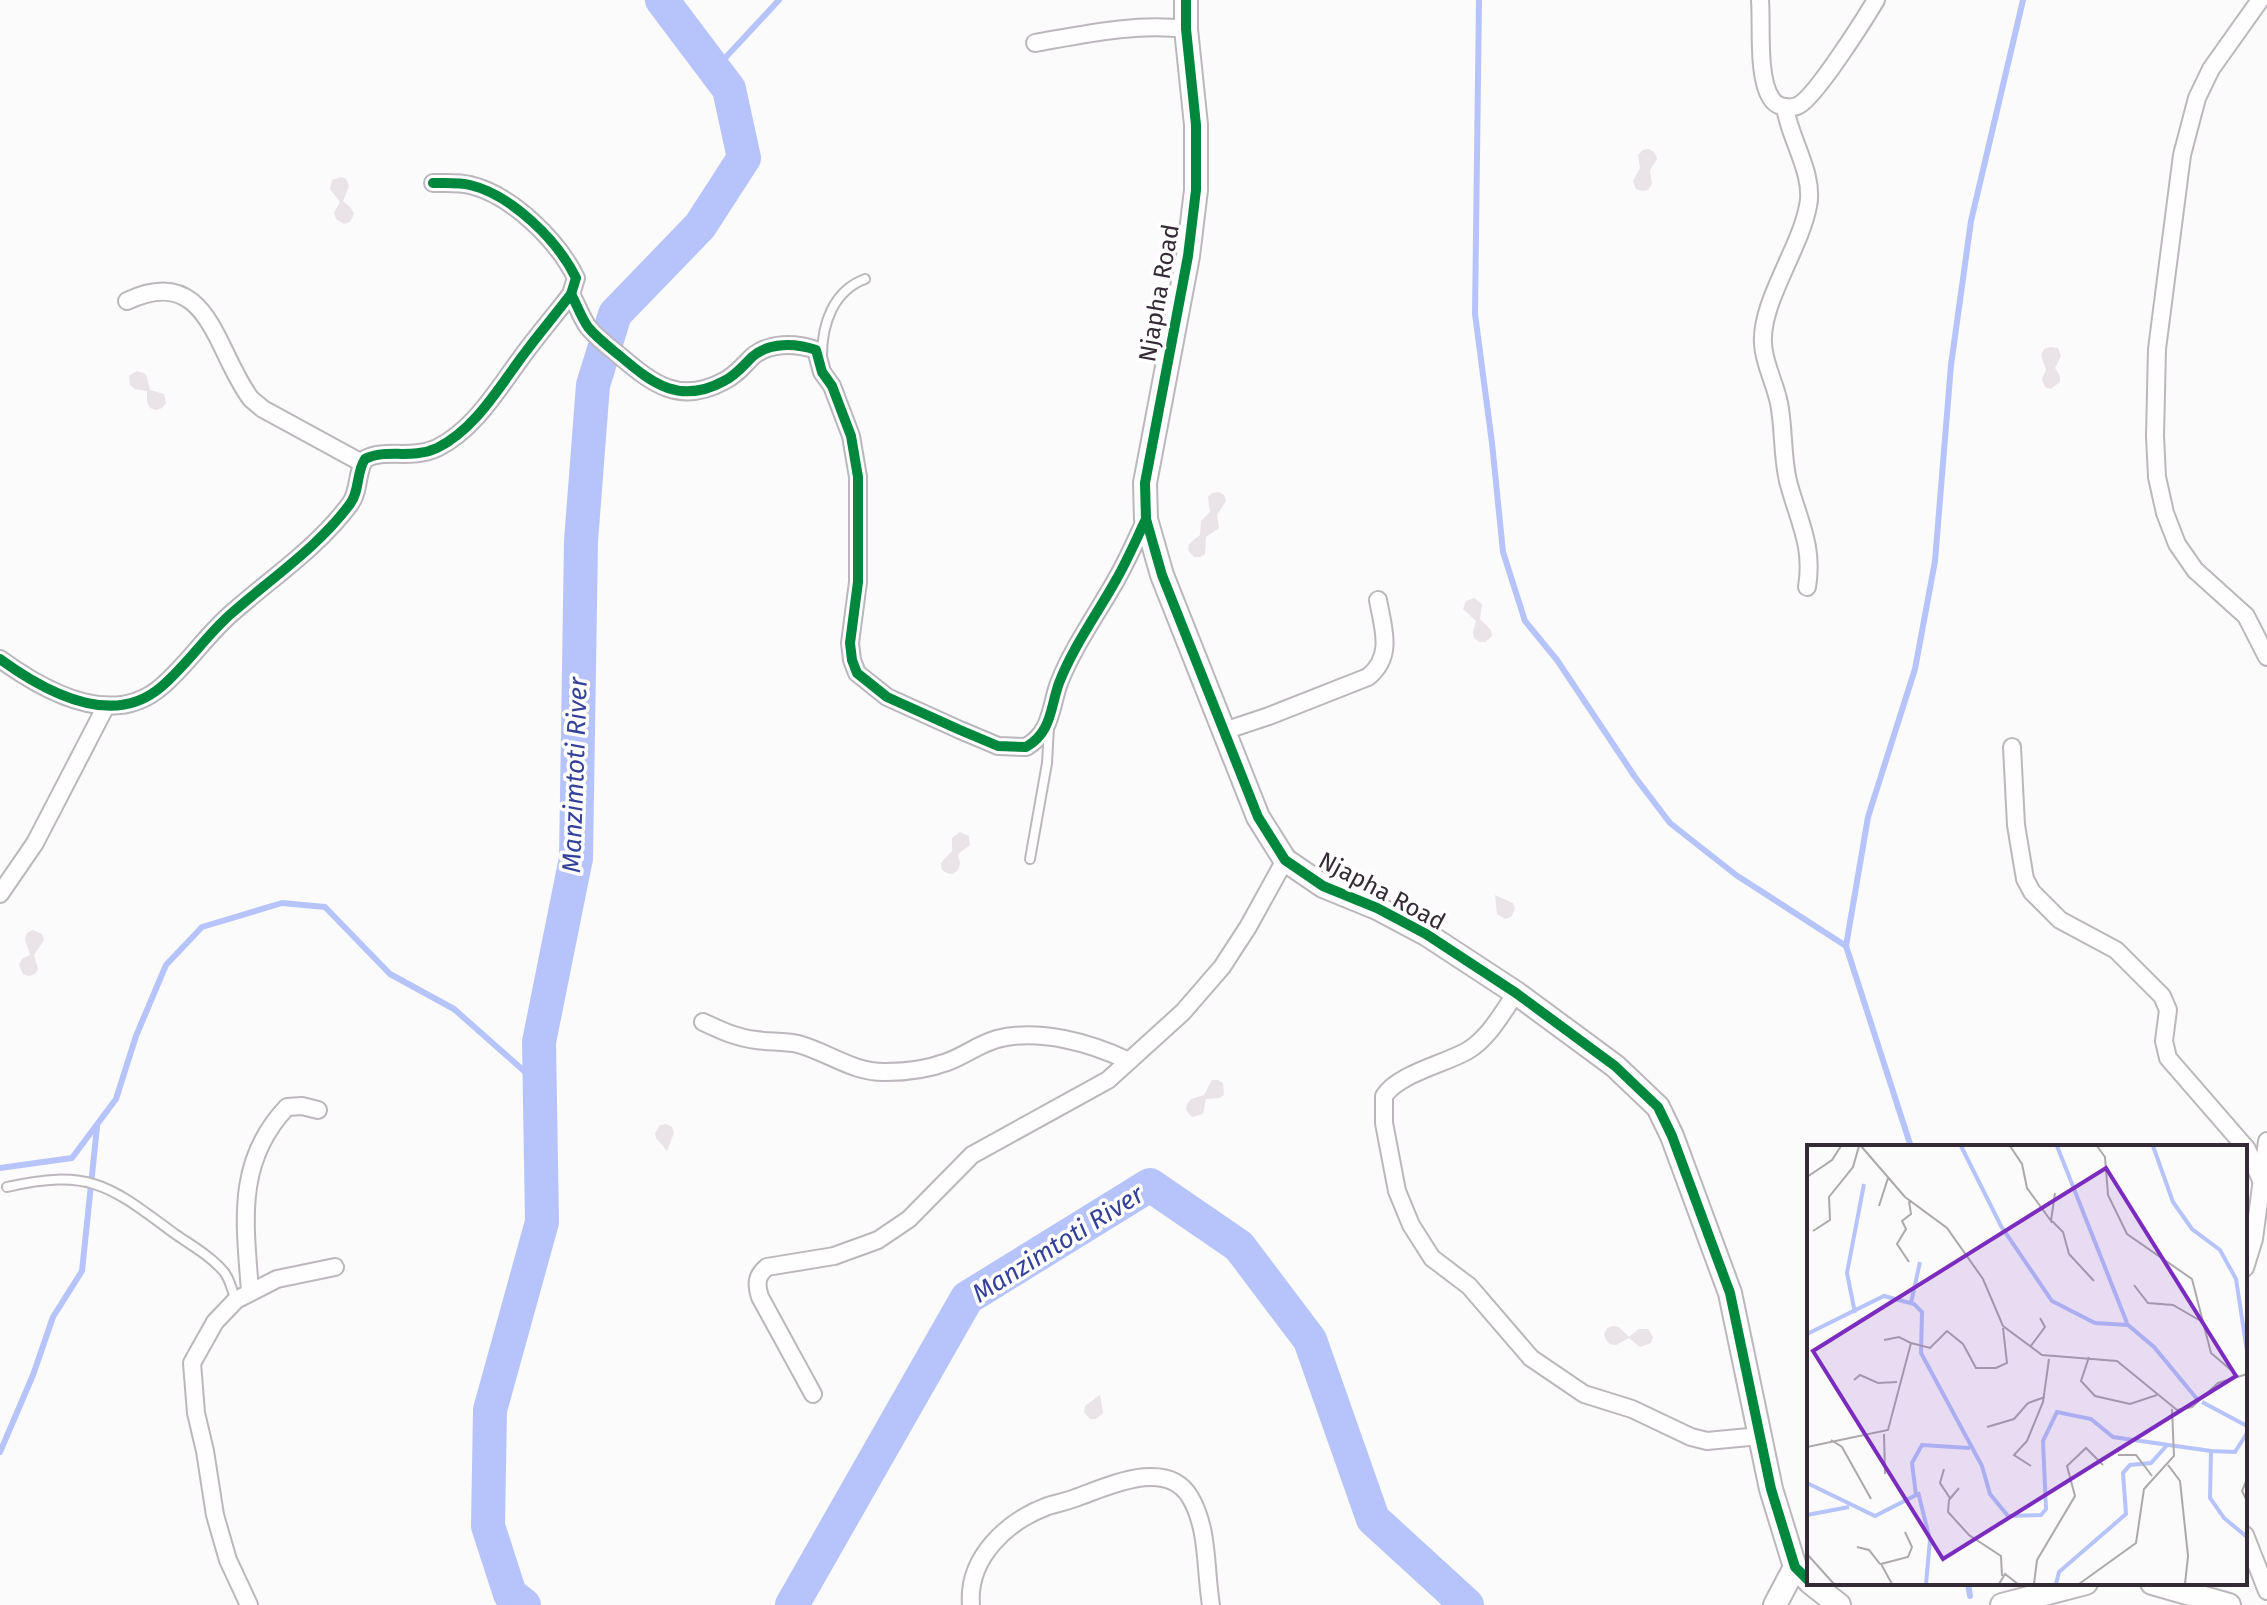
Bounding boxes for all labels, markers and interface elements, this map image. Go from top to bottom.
street label: Njapha Road [1133,222,1185,364]
water label: Manzimtoti River [556,675,594,874]
street label: Njapha Road [1314,846,1450,936]
inset map [1807,1145,2247,1585]
water label: Manzimtoti River [967,1178,1150,1309]

